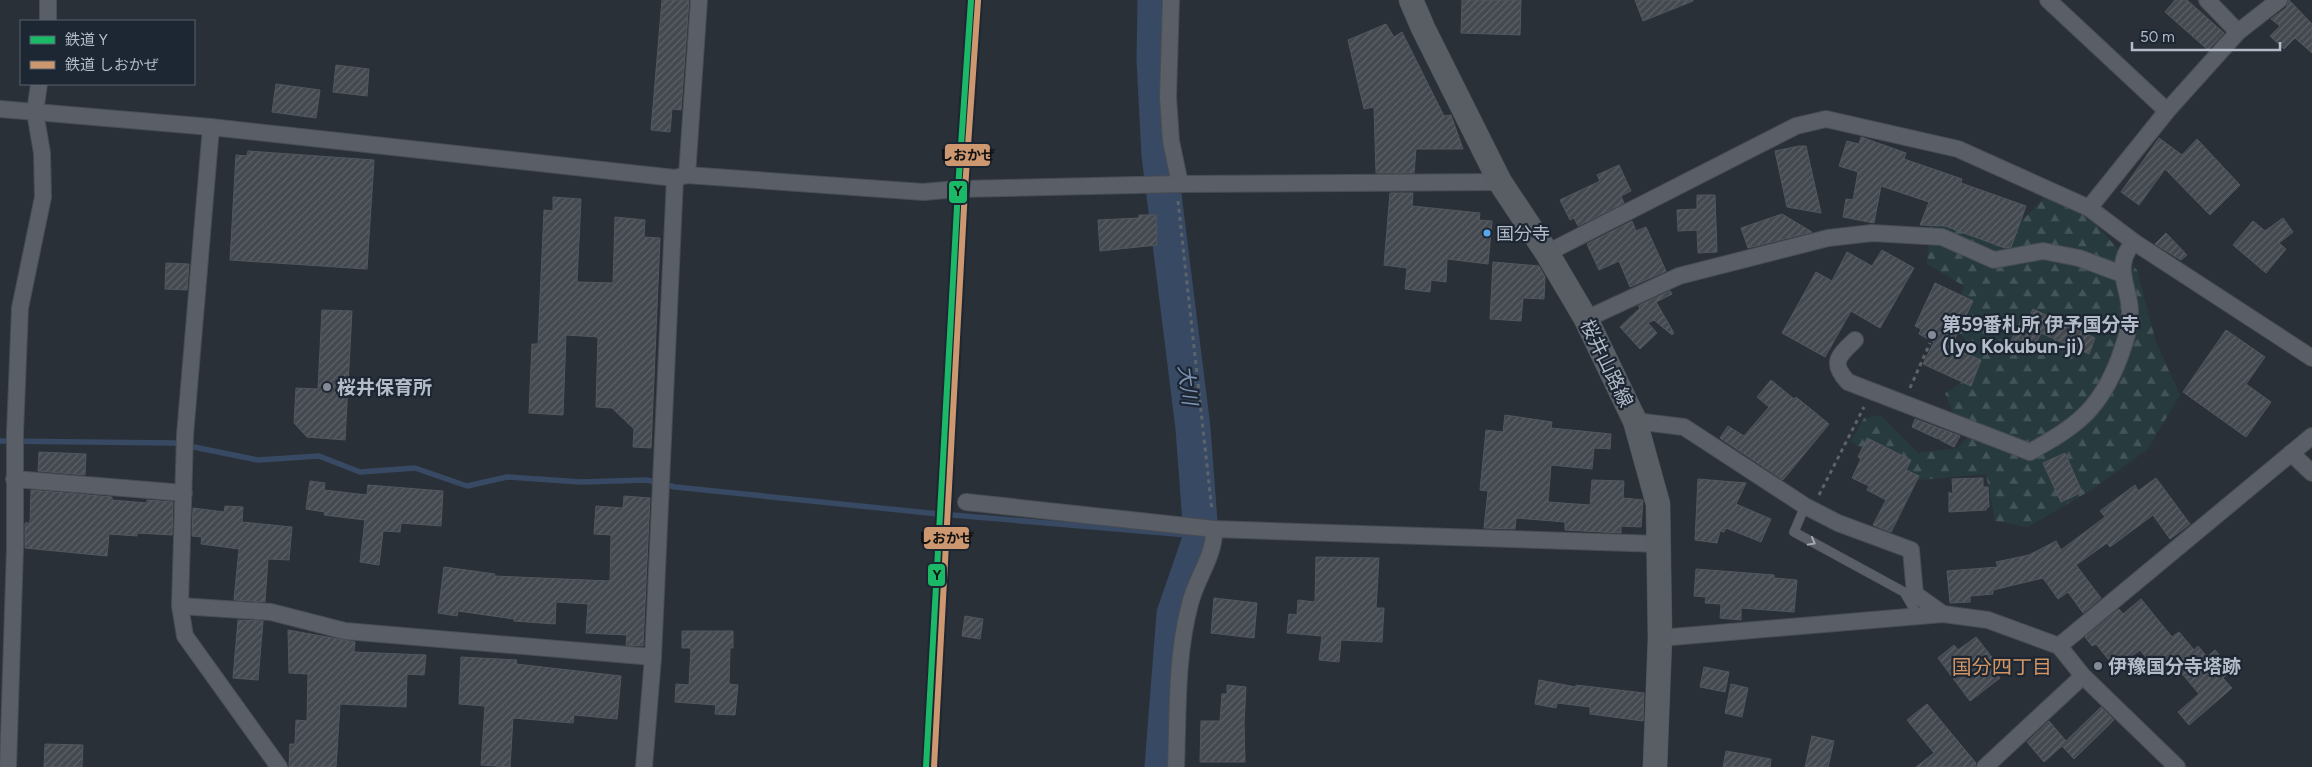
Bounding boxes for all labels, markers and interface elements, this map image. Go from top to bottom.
legend [20,20,195,85]
scale bar [2132,20,2280,52]
text: 50 m [2140,28,2175,46]
text: 鉄道 Y [65,31,108,49]
text: 鉄道 しおかぜ [65,56,159,74]
line badge: しおかぜ [944,143,991,167]
text: しおかぜ [939,147,995,164]
line badge: Y [948,180,968,204]
text: Y [953,183,963,200]
place label: 国分寺 [1496,223,1550,245]
marker: 国分寺 [1482,228,1492,238]
place label: 第59番札所 伊予国分寺 (Iyo Kokubun-ji) [1942,313,2140,358]
street label: 桜井山路線 [1575,315,1638,411]
marker: 第59番札所 伊予国分寺 (Iyo Kokubun-ji) [1926,329,1938,341]
water label: 大川 [1174,364,1203,408]
place label: 桜井保育所 [337,376,432,399]
marker: 桜井保育所 [321,381,333,393]
line badge: しおかぜ [923,526,970,550]
text: しおかぜ [918,530,974,547]
one-way arrow [1807,535,1816,545]
line badge: Y [927,563,946,587]
text: Y [932,567,942,584]
district label: 国分四丁目 [1952,655,2052,679]
place label: 伊豫国分寺塔跡 [2108,655,2241,678]
marker: 伊豫国分寺塔跡 [2092,660,2104,672]

